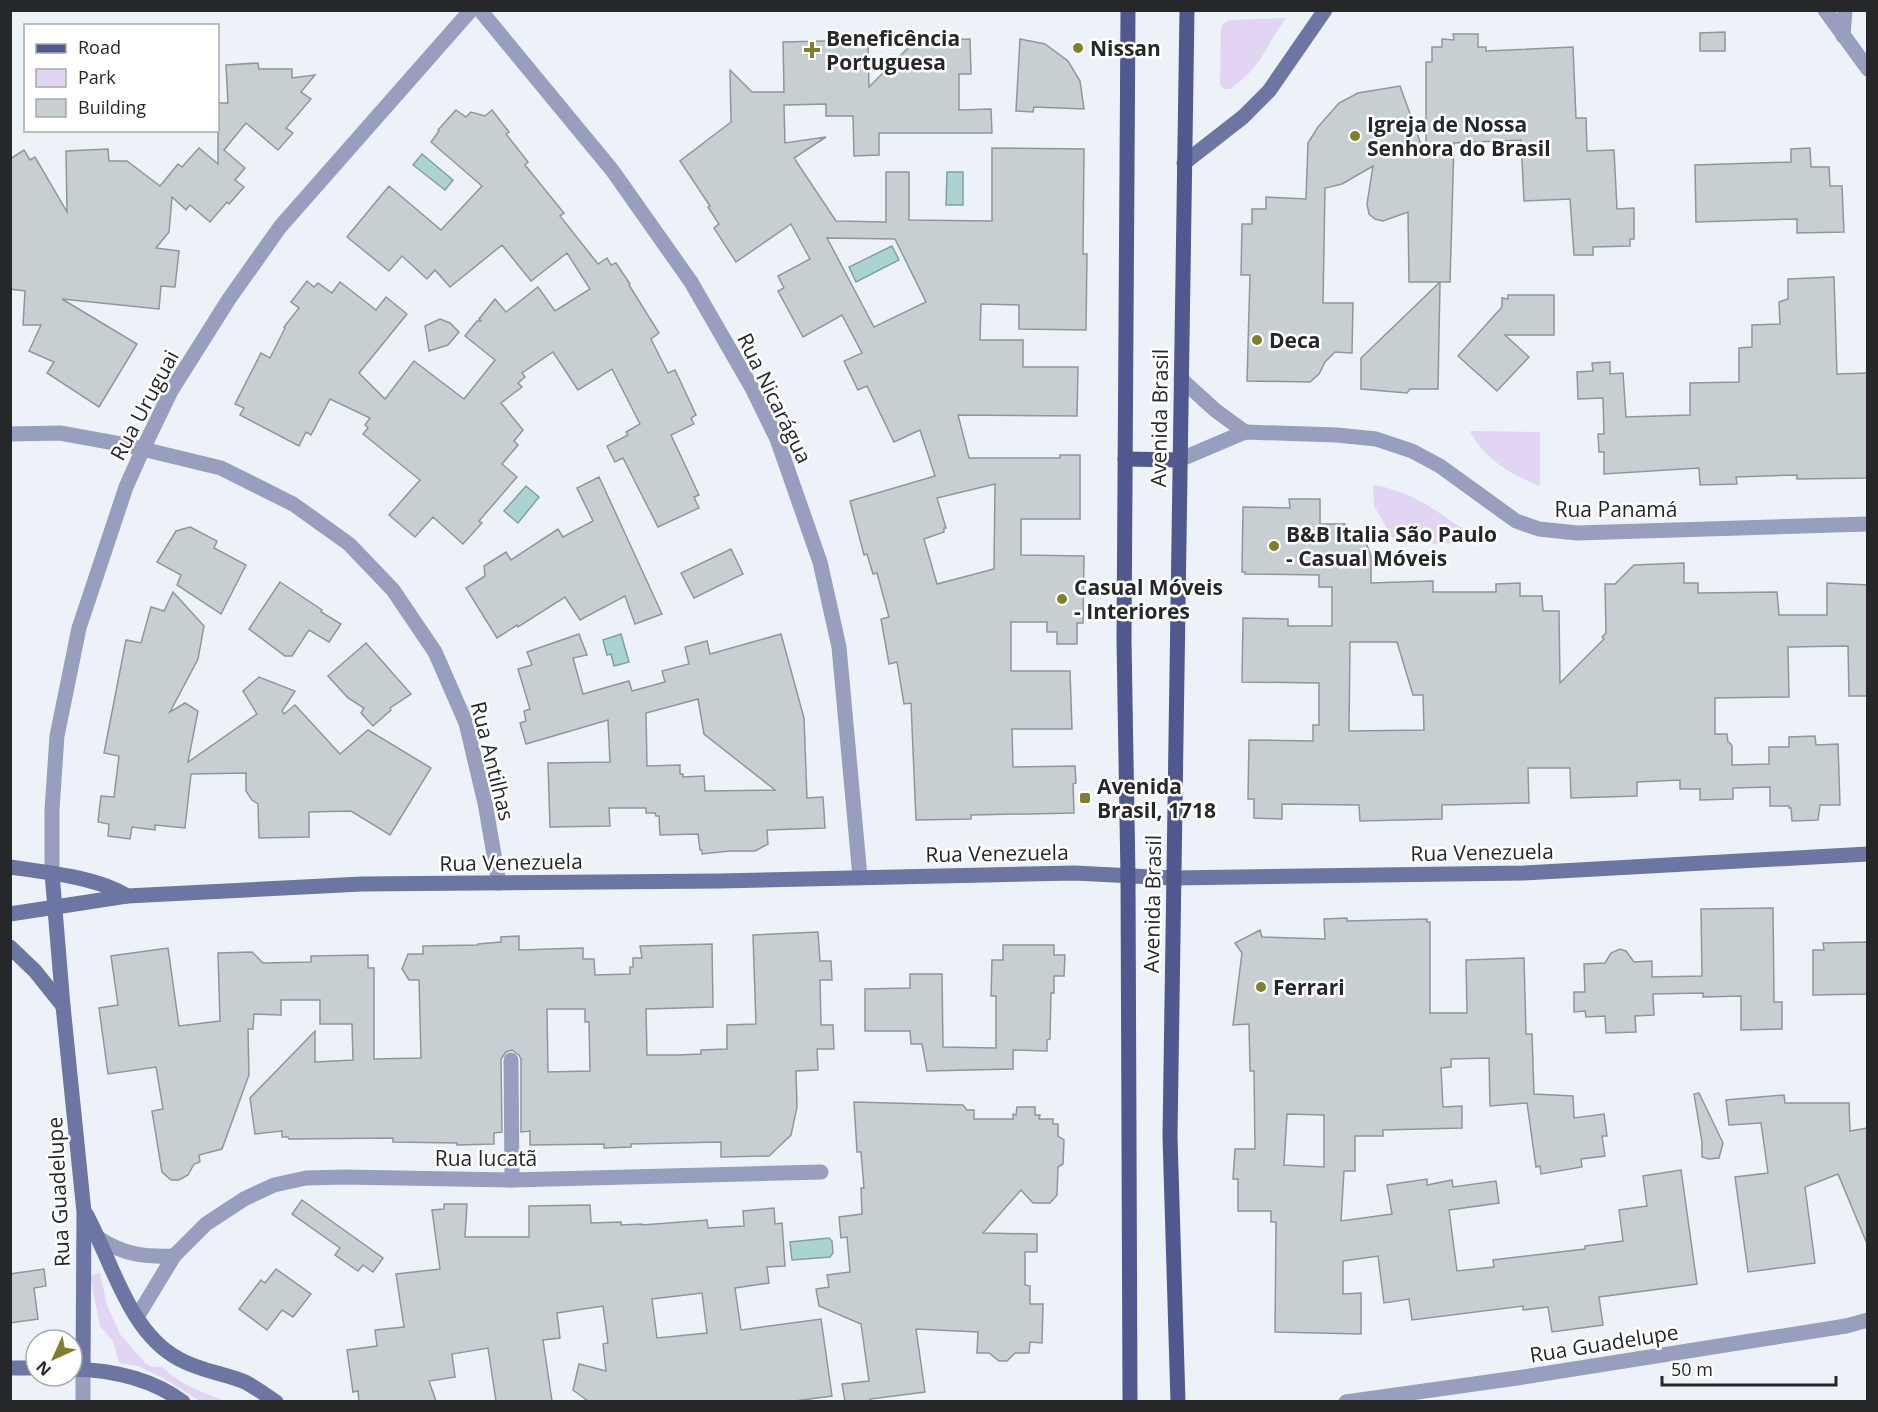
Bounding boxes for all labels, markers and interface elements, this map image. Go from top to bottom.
legend [24,24,219,132]
place label: Beneficência Portuguesa [826,24,960,76]
place label: Nissan [1090,34,1161,62]
text: Road [78,35,121,59]
marker: Beneficência Portuguesa [803,41,821,59]
marker: Nissan [1071,41,1085,55]
text: Park [78,65,116,89]
text: Building [78,95,146,119]
place label: Igreja de Nossa Senhora do Brasil [1367,110,1551,162]
marker: Igreja de Nossa Senhora do Brasil [1348,129,1362,143]
place label: Deca [1269,326,1320,354]
street label: Rua Nicarágua [731,328,819,468]
marker: Deca [1250,333,1264,347]
street label: Rua Uruguai [103,345,185,465]
street label: Avenida Brasil [1144,349,1174,487]
street label: Rua Panamá [1555,495,1677,523]
place label: B&B Italia São Paulo - Casual Móveis [1286,520,1497,572]
marker: B&B Italia São Paulo - Casual Móveis [1267,539,1281,553]
place label: Casual Móveis - Interiores [1074,573,1223,625]
marker: Casual Móveis - Interiores [1055,592,1069,606]
street label: Rua Antilhas [465,699,521,823]
place label: Avenida Brasil, 1718 [1097,772,1216,824]
marker: Avenida Brasil, 1718 [1078,791,1092,805]
street label: Avenida Brasil [1137,835,1167,973]
street label: Rua Venezuela [1410,837,1554,867]
street label: Rua Venezuela [925,838,1069,868]
street label: Rua Venezuela [439,847,583,877]
place label: Ferrari [1273,973,1345,1001]
marker: Ferrari [1254,980,1268,994]
street label: Rua Guadelupe [40,1116,76,1268]
street label: Rua Iucatã [435,1144,537,1172]
street label: Rua Guadelupe [1528,1317,1680,1369]
north arrow [24,1328,84,1388]
scale bar [1662,1349,1836,1387]
text: N [31,1356,56,1381]
text: 50 m [1671,1357,1713,1381]

